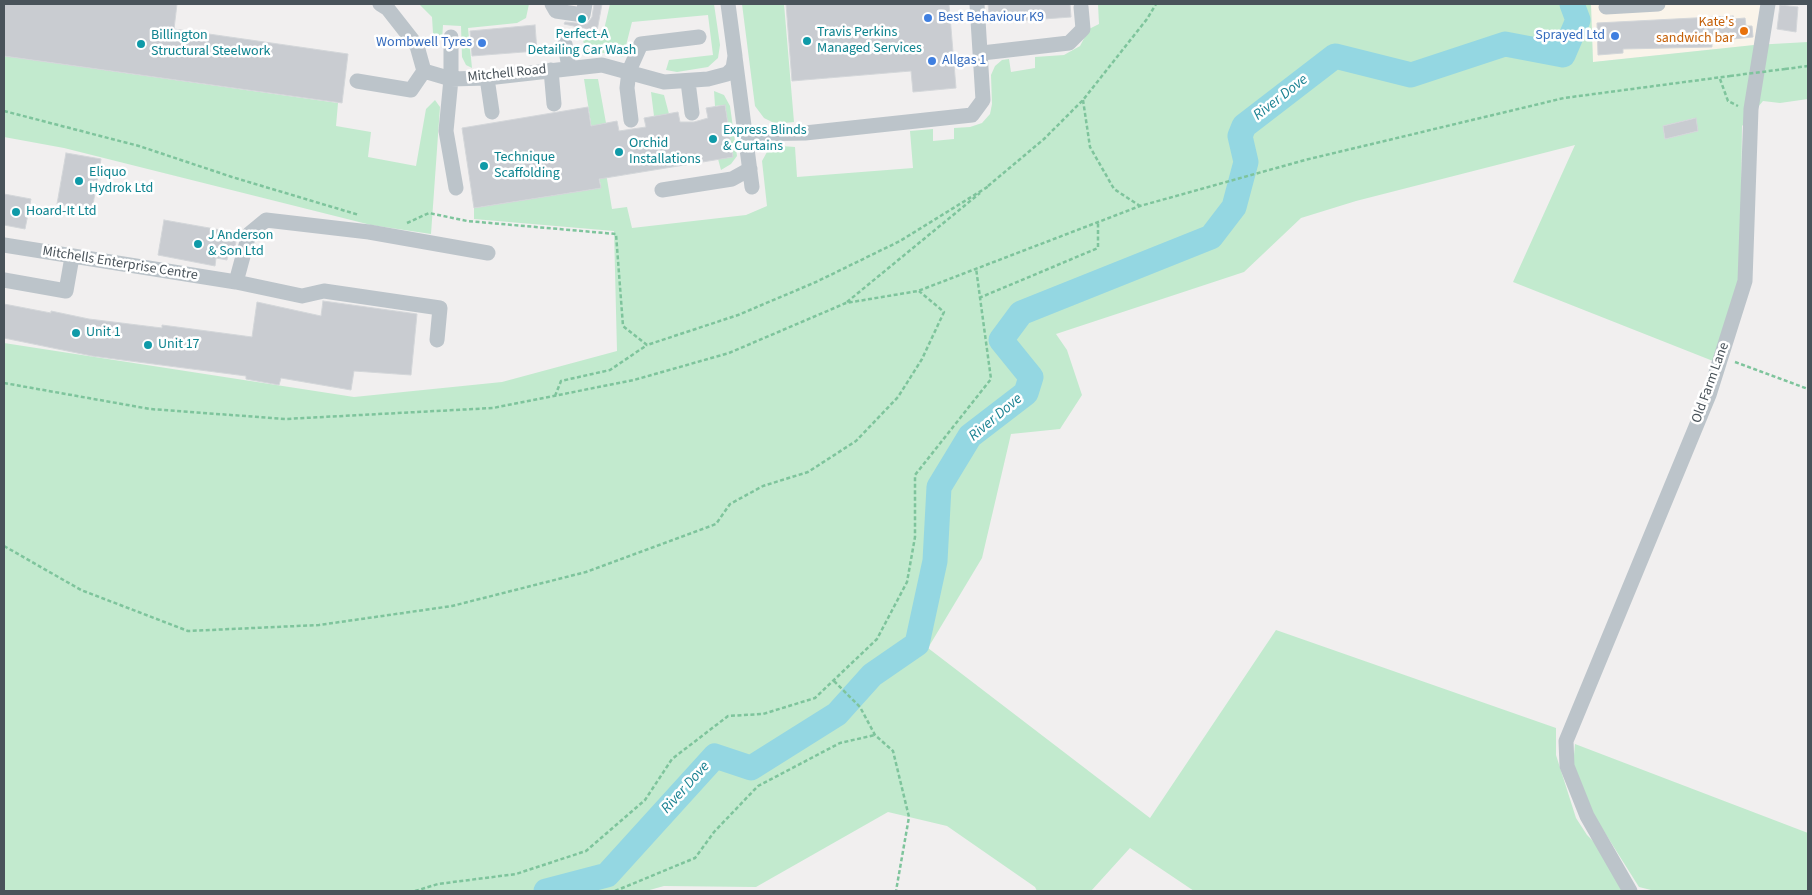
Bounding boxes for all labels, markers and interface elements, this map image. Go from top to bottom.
place label: Best Behaviour K9 [938,10,1044,26]
marker: Best Behaviour K9 [922,12,934,24]
marker: Perfect-A Detailing Car Wash [576,13,588,25]
place label: Kate's sandwich bar [1656,15,1734,48]
place label: Travis Perkins Managed Services [817,25,922,58]
marker: Kate's sandwich bar [1738,25,1750,37]
place label: Perfect-A Detailing Car Wash [528,27,636,59]
place label: Billington Structural Steelwork [151,28,270,60]
place label: Sprayed Ltd [1535,28,1605,44]
marker: Sprayed Ltd [1609,30,1621,42]
place label: Wombwell Tyres [376,35,472,51]
marker: Travis Perkins Managed Services [801,35,813,47]
marker: Wombwell Tyres [476,37,488,49]
marker: Billington Structural Steelwork [135,38,147,50]
place label: Allgas 1 [942,53,986,69]
marker: Allgas 1 [926,55,938,67]
street label: Mitchell Road [467,62,547,86]
water label: River Dove [1250,71,1312,125]
place label: Express Blinds & Curtains [723,123,807,156]
marker: Express Blinds & Curtains [707,133,719,145]
place label: Orchid Installations [629,136,701,168]
marker: Orchid Installations [613,146,625,158]
place label: Technique Scaffolding [494,150,560,182]
marker: Technique Scaffolding [478,160,490,172]
place label: Eliquo Hydrok Ltd [89,165,153,198]
marker: Eliquo Hydrok Ltd [73,175,85,187]
place label: Hoard-It Ltd [26,204,96,220]
marker: Hoard-It Ltd [10,206,22,218]
place label: J Anderson & Son Ltd [208,228,273,260]
marker: J Anderson & Son Ltd [192,238,204,250]
street label: Mitchells Enterprise Centre [41,243,199,285]
place label: Unit 1 [86,325,121,341]
marker: Unit 1 [70,327,82,339]
place label: Unit 17 [158,337,200,353]
marker: Unit 17 [142,339,154,351]
street label: Old Farm Lane [1689,340,1733,426]
water label: River Dove [966,390,1026,446]
water label: River Dove [658,758,714,818]

